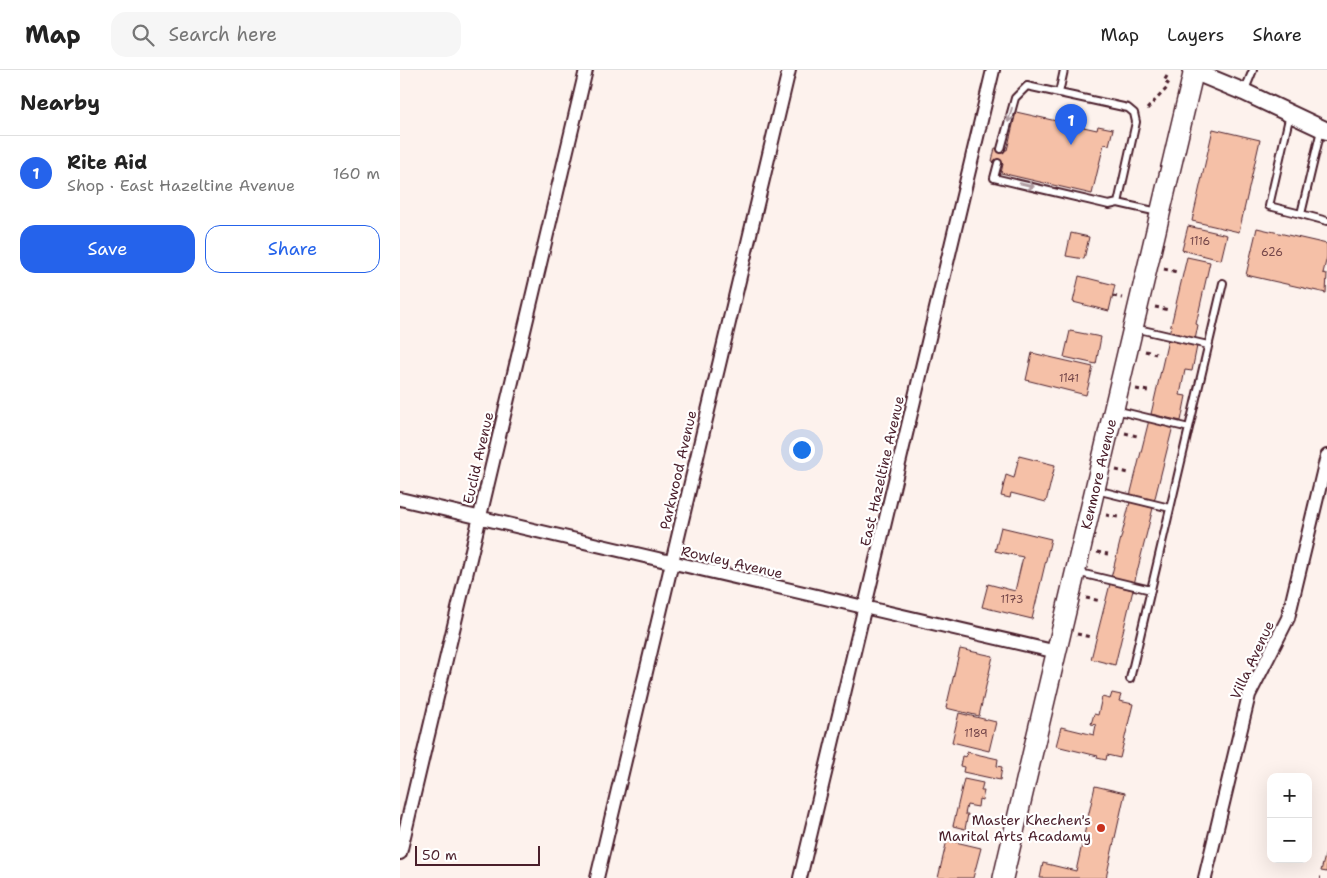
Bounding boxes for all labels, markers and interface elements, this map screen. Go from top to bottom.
search box [111,12,461,57]
text: Map [25,19,81,51]
icon: search [129,21,157,49]
text: Search here [169,22,277,47]
text: Map [1101,23,1139,47]
text: Layers [1167,23,1224,47]
text: Share [1252,23,1302,47]
text: Nearby [20,89,100,117]
pin: 1 [1055,104,1087,145]
one-way arrow [1005,107,1014,123]
text: Rite Aid [67,150,147,175]
text: 1 [32,163,40,184]
text: 160 m [333,163,380,184]
text: Shop · East Hazeltine Avenue [67,175,295,196]
one-way arrow [1018,181,1034,191]
button: Save [20,225,195,273]
button: Share [205,225,380,273]
house number: 1116 [1190,234,1210,249]
house number: 626 [1261,245,1283,260]
house number: 1141 [1059,371,1079,386]
street label: East Hazeltine Avenue [856,394,908,548]
street label: Parkwood Avenue [656,409,700,531]
street label: Euclid Avenue [459,410,497,506]
street label: Kenmore Avenue [1077,417,1120,531]
your location [789,437,815,463]
street label: Rowley Avenue [679,542,785,582]
house number: 1173 [1001,592,1023,607]
street label: Villa Avenue [1226,618,1278,702]
house number: 1189 [964,726,988,741]
map controls [1267,773,1312,863]
button: + [1267,773,1312,818]
place label: Master Khechen's Marital Arts Acadamy [939,811,1091,845]
button: − [1267,818,1312,863]
marker: Master Khechen's Marital Arts Acadamy [1095,822,1107,834]
scale bar [415,843,540,866]
text: 50 m [422,846,457,864]

